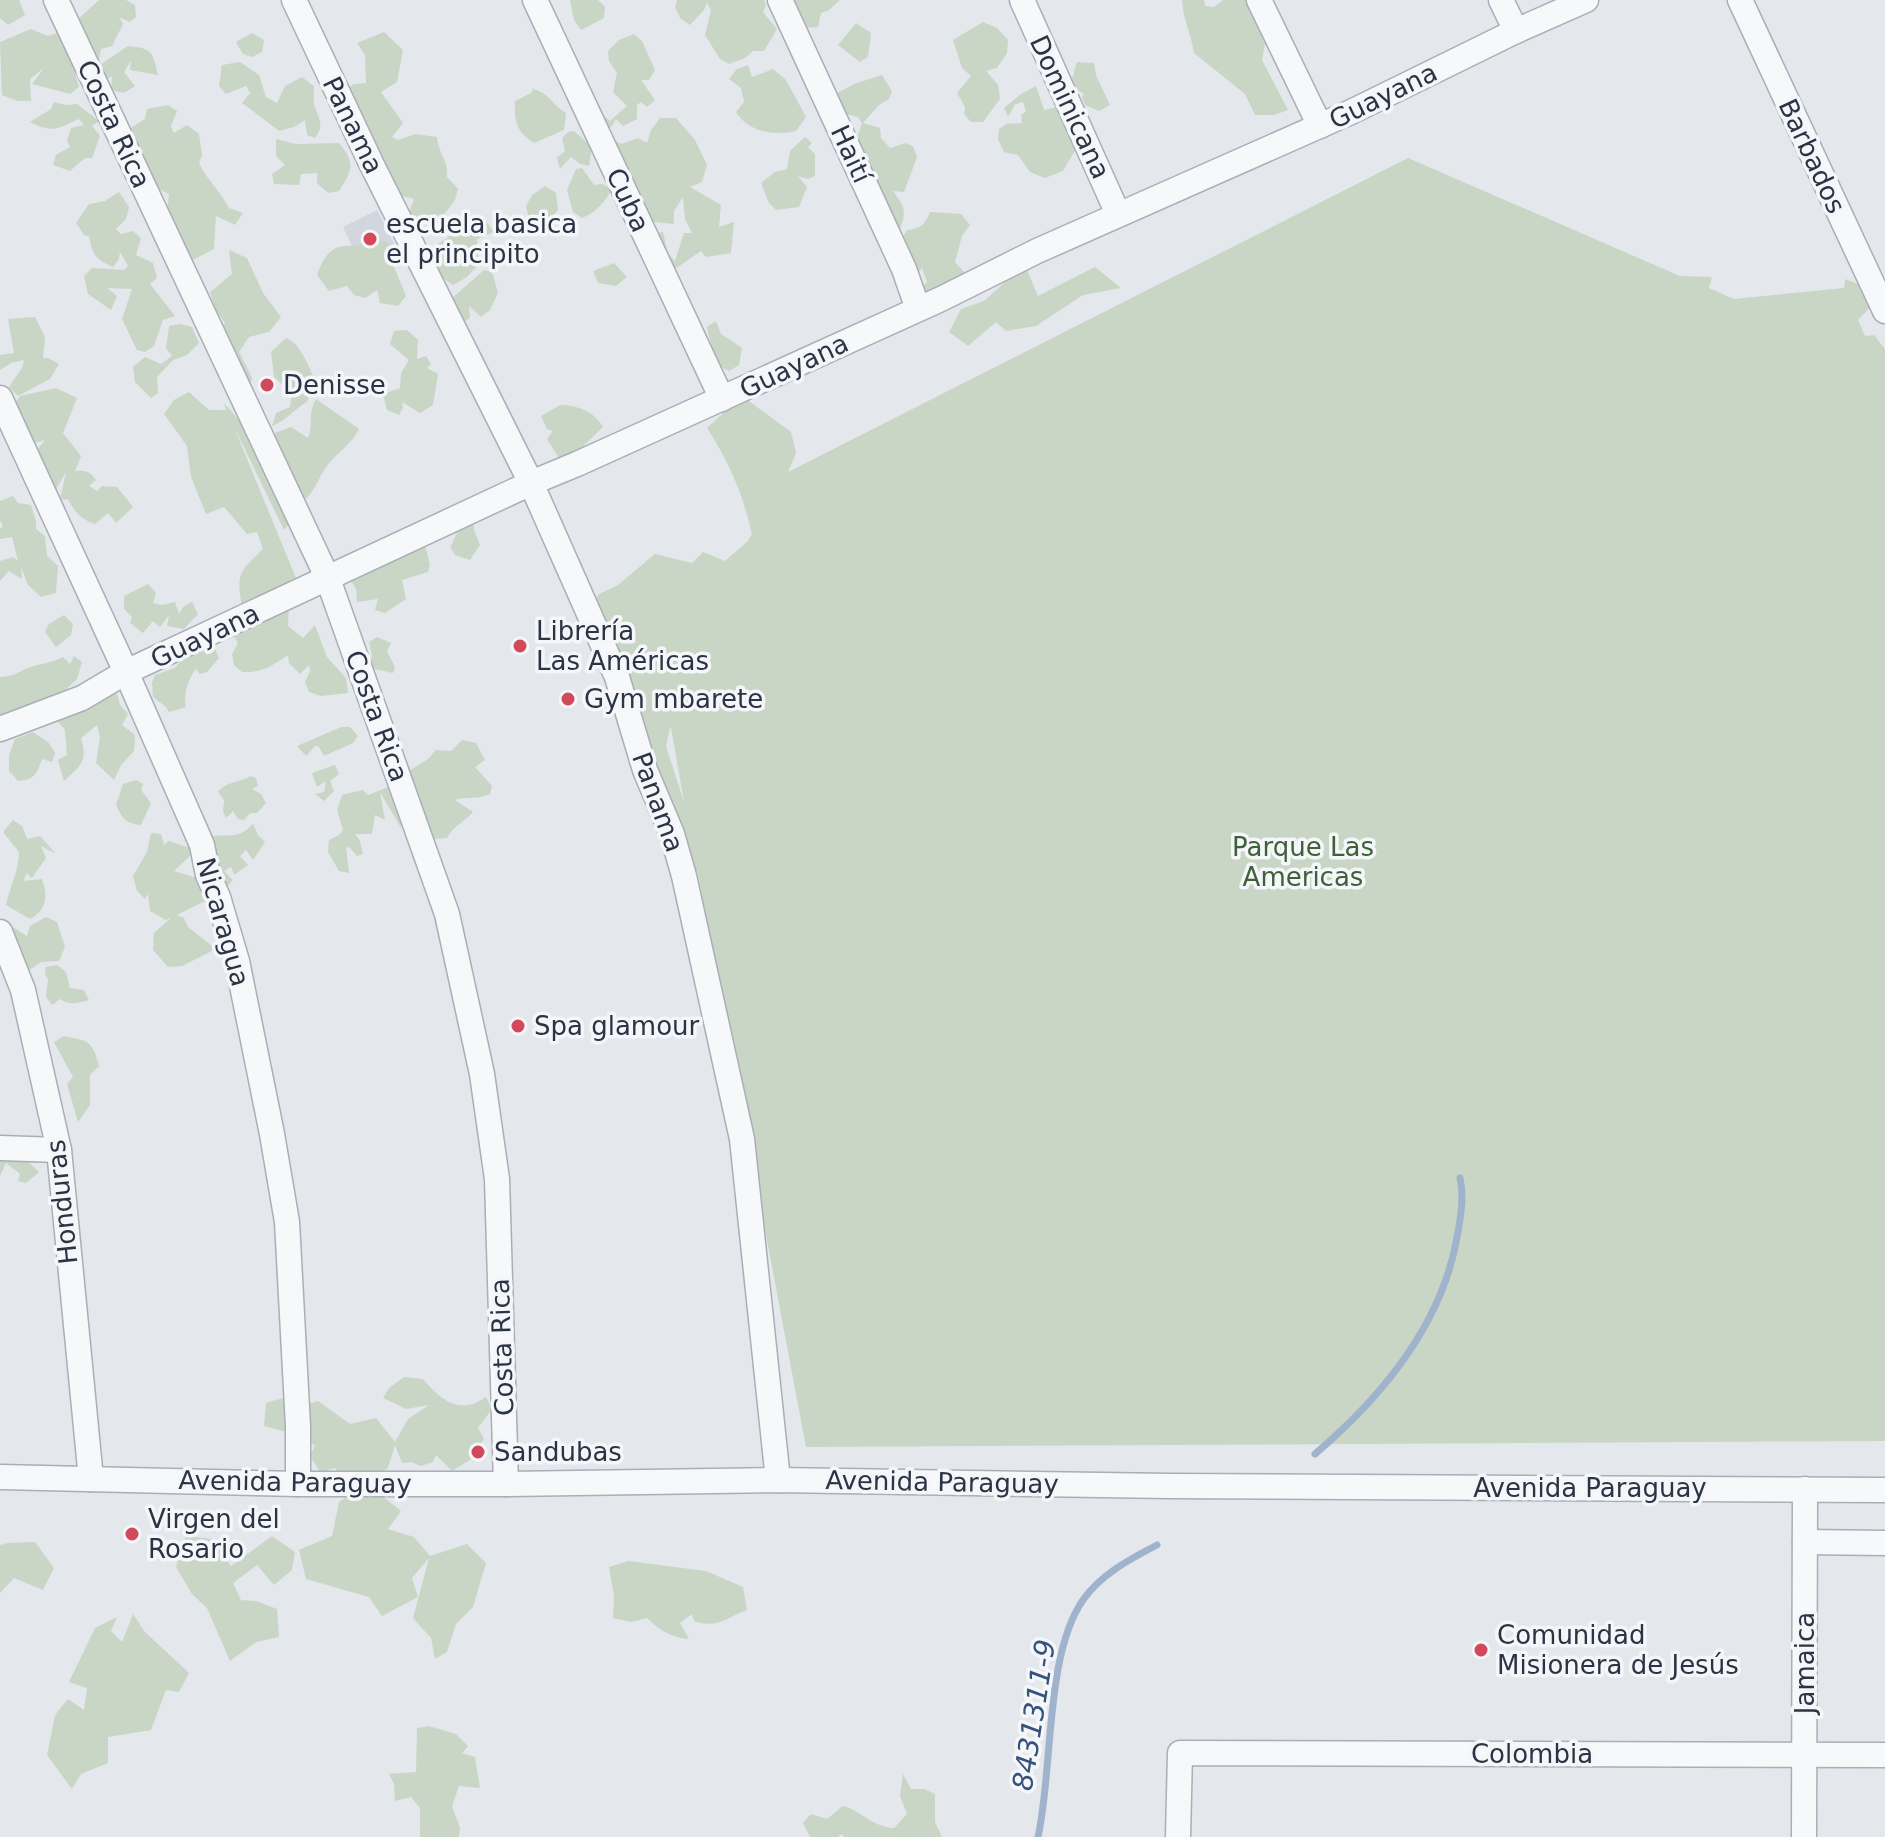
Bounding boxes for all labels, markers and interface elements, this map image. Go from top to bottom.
street label: Dominicana [1024,30,1116,184]
street label: Costa Rica [71,55,157,193]
street label: Guayana [1324,57,1442,135]
street label: Panama [317,72,389,178]
street label: Barbados [1772,94,1852,218]
street label: Haití [825,120,878,188]
street label: Cuba [600,163,656,237]
place label: escuela basica el principito [386,209,577,269]
marker: escuela basica el principito [361,230,379,248]
street label: Guayana [735,328,853,404]
place label: Denisse [283,370,386,400]
marker: Denisse [258,376,276,394]
street label: Guayana [146,598,264,674]
place label: Librería Las Américas [536,616,709,676]
marker: Librería Las Américas [511,637,529,655]
street label: Costa Rica [339,646,415,786]
place label: Gym mbarete [584,684,763,714]
marker: Gym mbarete [559,690,577,708]
street label: Panama [626,748,690,856]
park label: Parque Las Americas [1232,832,1374,892]
street label: Nicaragua [190,854,256,990]
place label: Spa glamour [534,1011,700,1041]
marker: Spa glamour [509,1017,527,1035]
street label: Honduras [41,1138,83,1266]
street label: Costa Rica [485,1278,519,1416]
place label: Sandubas [494,1437,622,1467]
marker: Sandubas [469,1443,487,1461]
street label: Avenida Paraguay [178,1465,412,1499]
street label: Avenida Paraguay [825,1465,1059,1499]
street label: Avenida Paraguay [1473,1473,1707,1503]
place label: Virgen del Rosario [148,1504,280,1564]
marker: Virgen del Rosario [123,1525,141,1543]
street label: Jamaica [1790,1612,1820,1716]
place label: Comunidad Misionera de Jesús [1497,1620,1739,1680]
water label: 8431311-9 [1006,1637,1062,1793]
marker: Comunidad Misionera de Jesús [1472,1641,1490,1659]
street label: Colombia [1471,1739,1593,1769]

